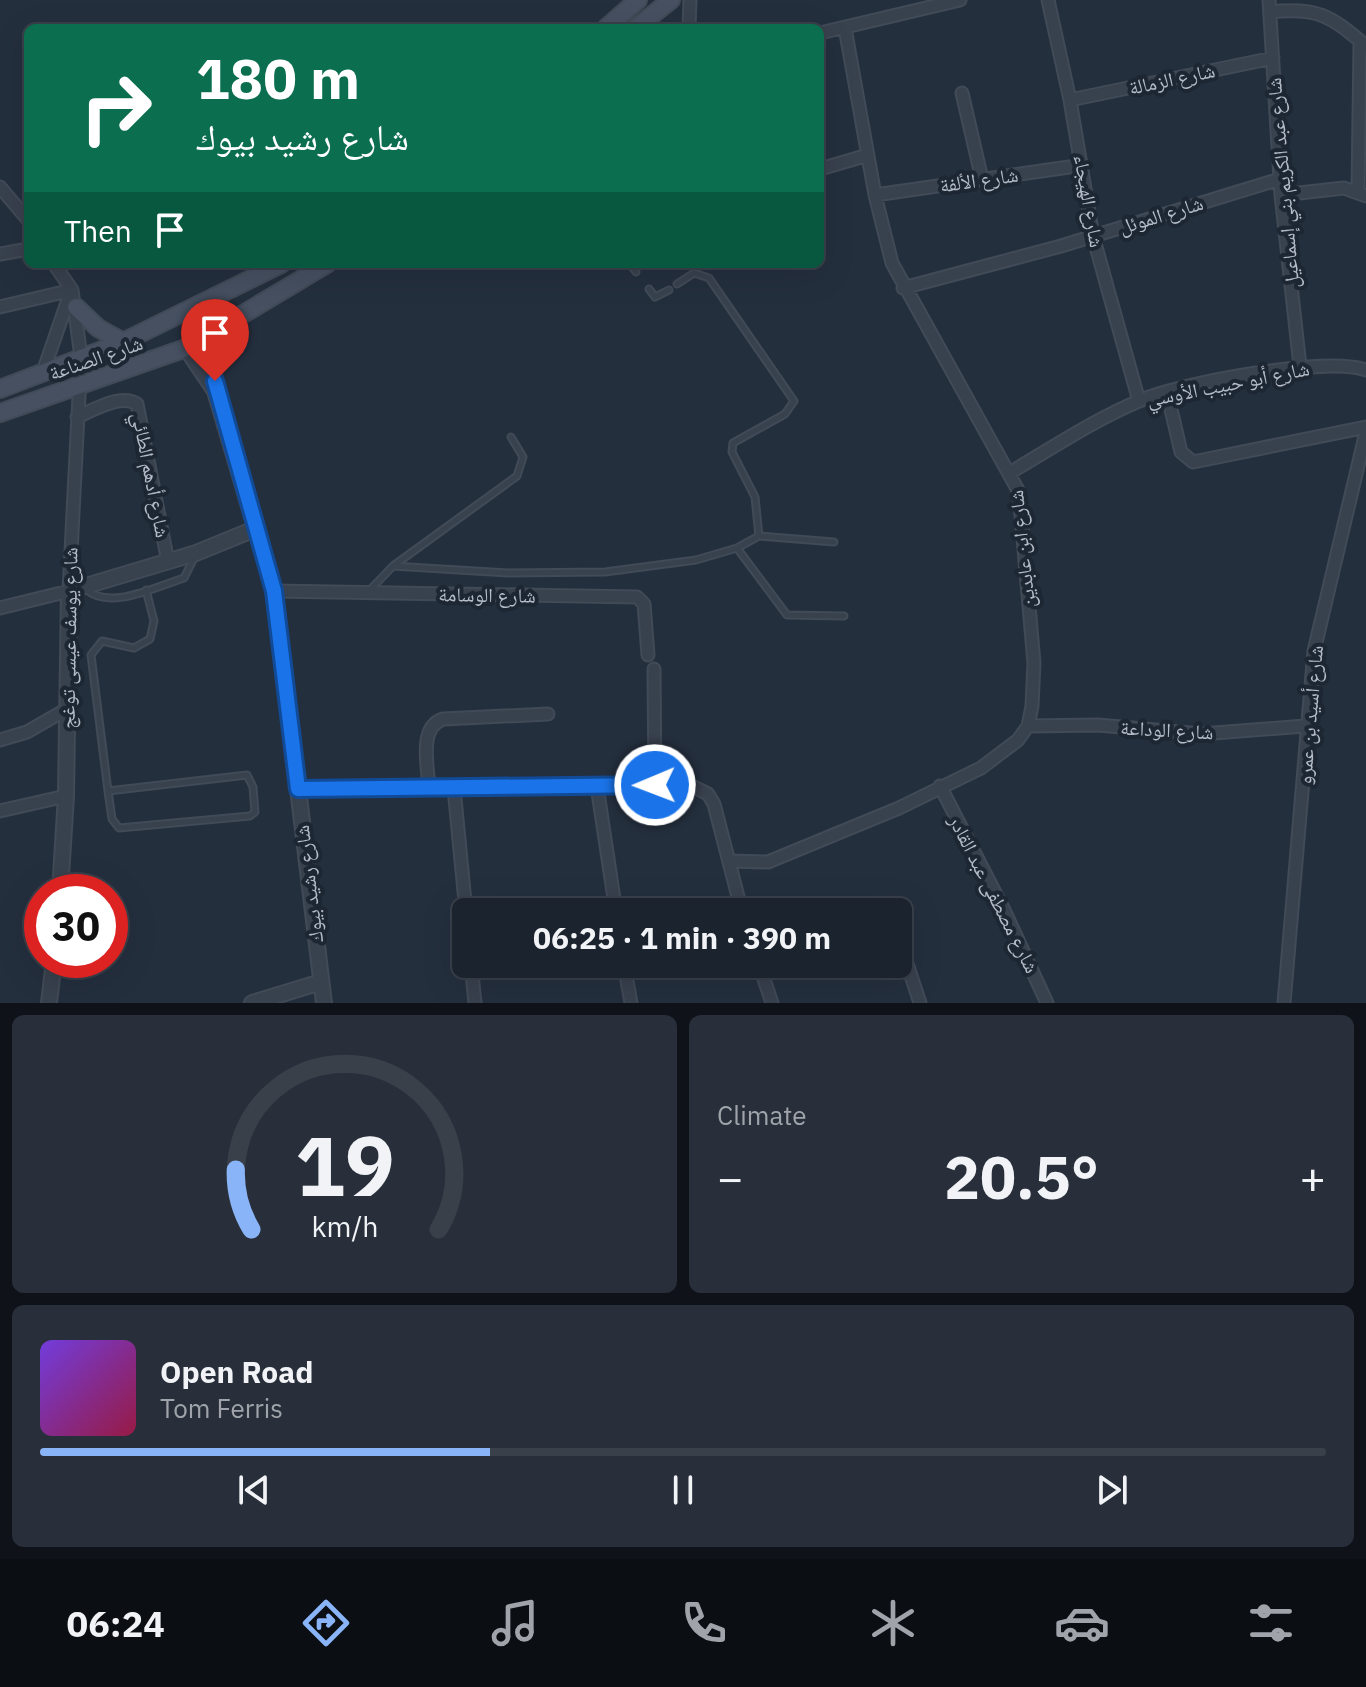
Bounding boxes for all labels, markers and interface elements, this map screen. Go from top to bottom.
text: 180 m [196,42,360,114]
icon: right [64,56,168,160]
street label: شارع الزمالة [1126,56,1217,101]
street label: شارع عبد الكريم بني إسماعيل [1260,76,1308,290]
text: شارع رشيد بيوك [196,113,409,160]
street label: شارع الهيجاء [1068,152,1111,249]
street label: شارع الألفة [938,161,1020,198]
street label: شارع الموئل [1115,189,1206,240]
icon: arrive [148,208,192,252]
text: Then [64,211,132,250]
pin [181,299,249,381]
icon: arrive [193,311,237,355]
street label: شارع الصناعة [45,329,146,386]
street label: شارع أبو حبيب الأوسي [1144,354,1312,416]
street label: شارع أدهم الطائي [123,410,177,540]
street label: شارع ابن عابدين [1002,489,1041,609]
street label: شارع يوسف عيسى توغج [53,547,84,729]
street label: شارع الوسامة [438,580,536,609]
street label: شارع أسيد بن عمرو [1290,644,1329,786]
street label: شارع الوداعة [1120,714,1214,745]
position arrow [613,743,697,827]
street label: شارع مصطفى عبد القادر [942,809,1046,977]
street label: شارع رشيد بيوك [288,824,329,944]
speed limit sign: 30 [24,874,128,978]
text: 06:25 · 1 min · 390 m [533,918,831,957]
text: Climate [717,1098,807,1132]
text: 19 [295,1111,394,1219]
text: 20.5° [944,1137,1099,1216]
text: − [717,1149,743,1206]
text: + [1300,1149,1326,1206]
text: km/h [311,1208,378,1245]
text: Open Road [160,1352,313,1391]
text: Tom Ferris [160,1391,283,1425]
icon: previous [232,1468,276,1512]
icon: pause [661,1468,705,1512]
icon: next [1090,1468,1134,1512]
icon: directions [298,1595,354,1651]
icon: music [487,1595,543,1651]
icon: phone [676,1595,732,1651]
icon: climate [865,1595,921,1651]
icon: car [1054,1595,1110,1651]
icon: filters [1243,1595,1299,1651]
text: 06:24 [67,1600,165,1647]

